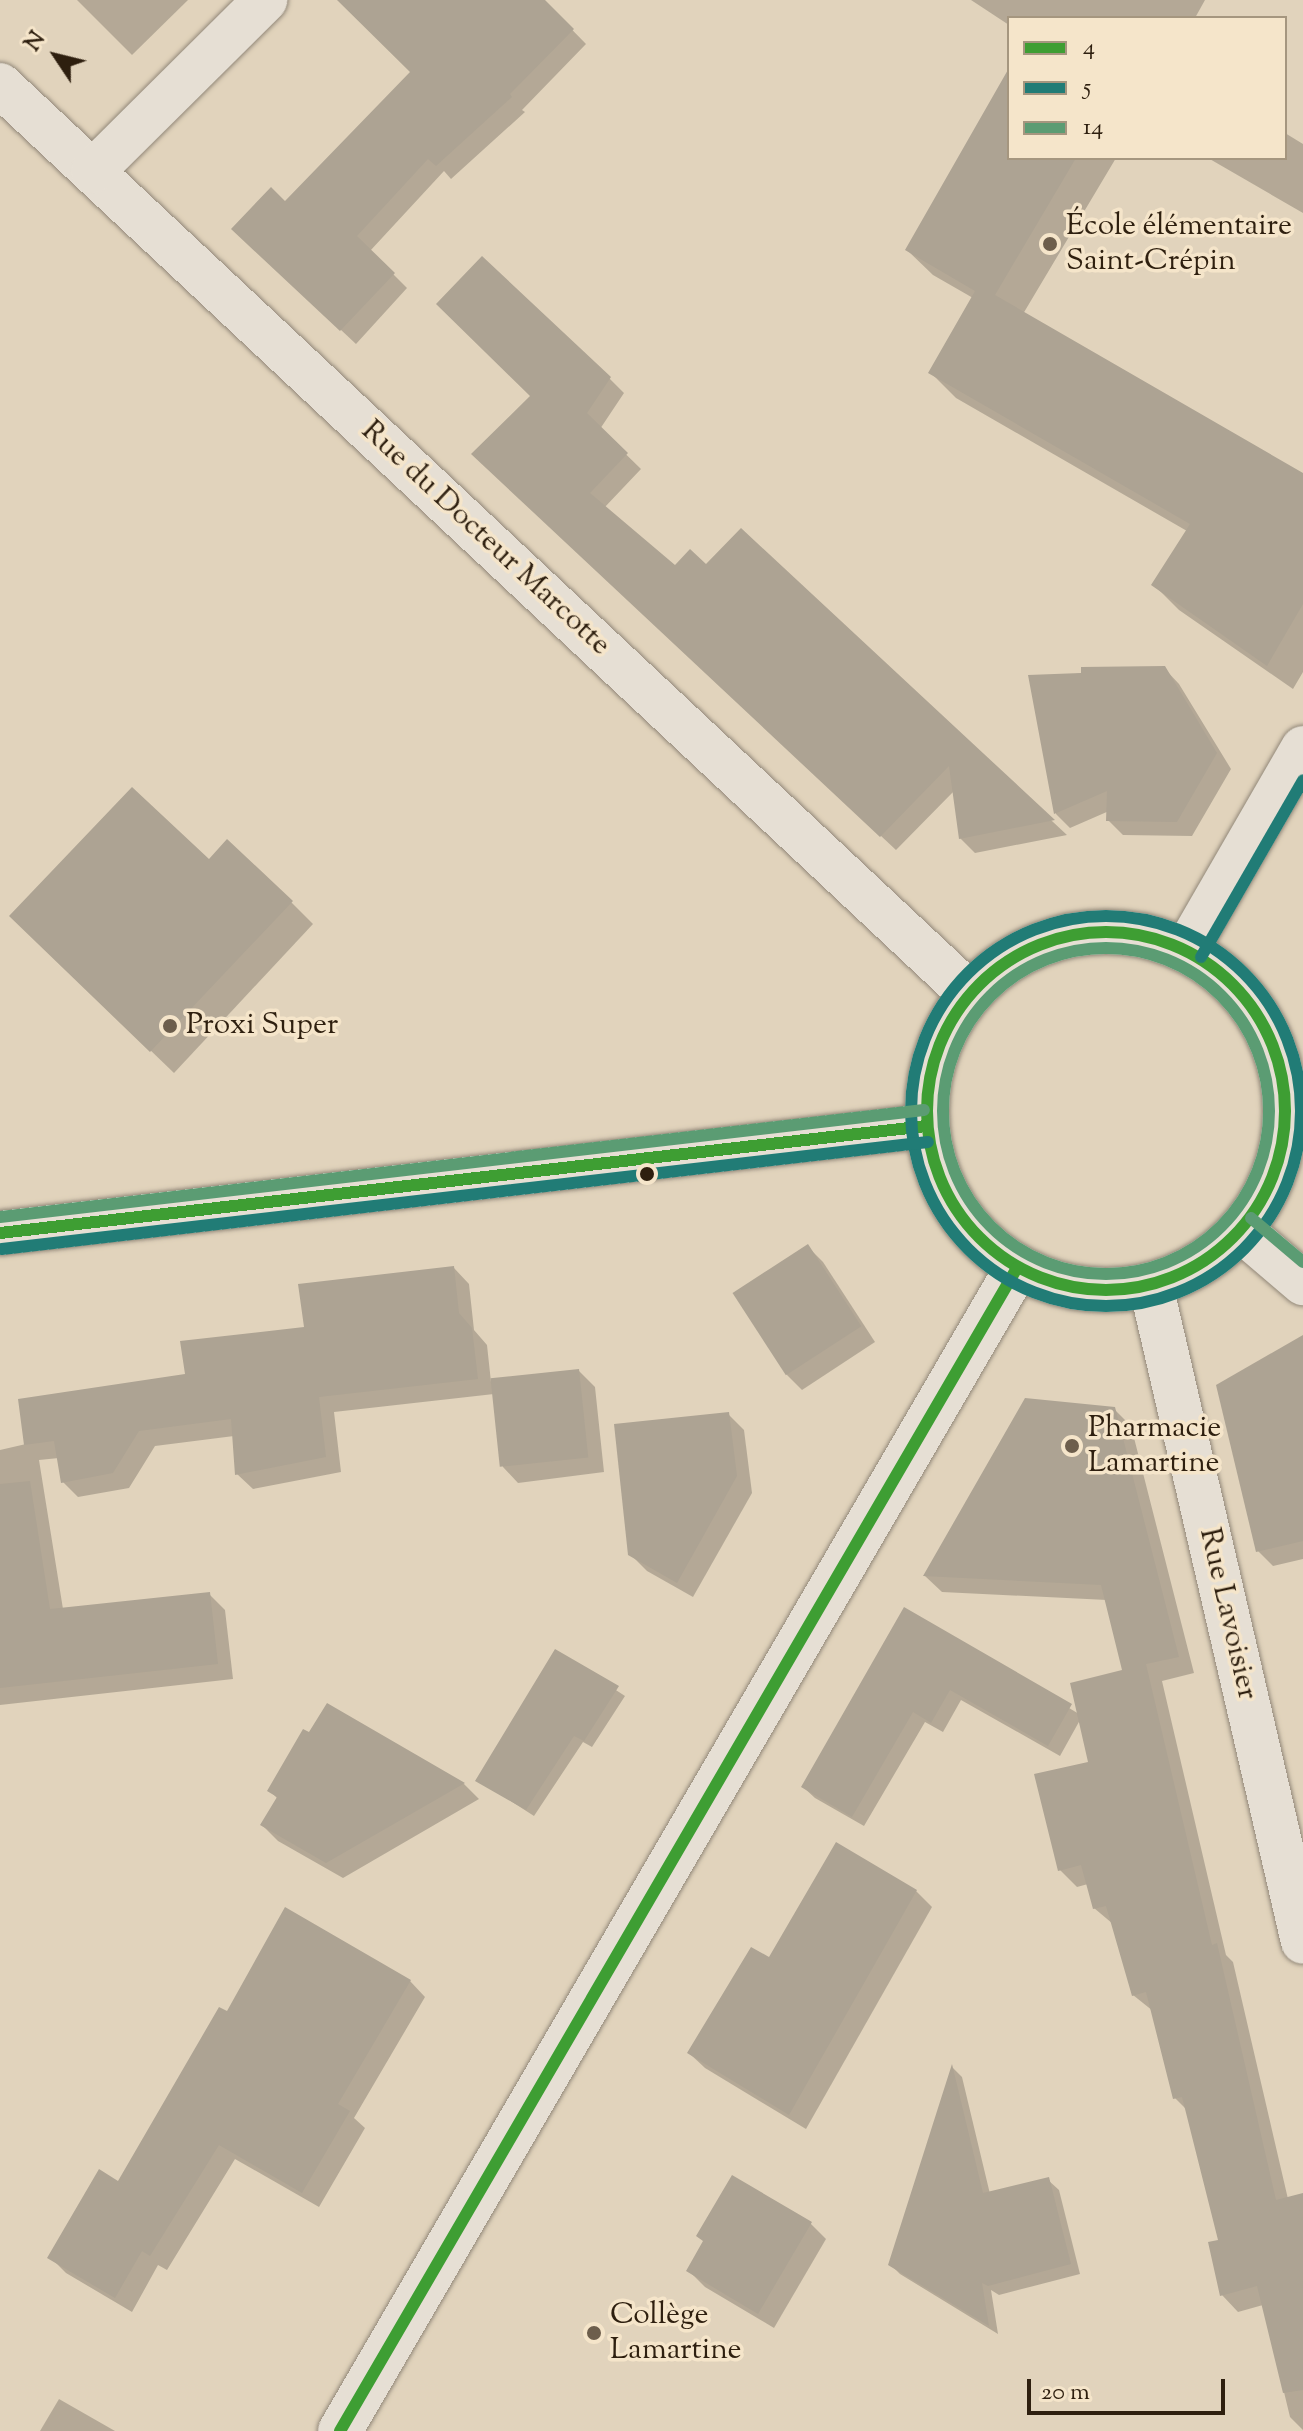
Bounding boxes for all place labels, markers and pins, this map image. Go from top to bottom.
place label: École élémentaire Saint-Crépin [1066,209,1292,280]
marker: École élémentaire Saint-Crépin [1041,235,1059,253]
place label: Proxi Super [186,1008,338,1044]
marker: Proxi Super [161,1017,179,1035]
unlabelled marker [639,1166,655,1182]
place label: Pharmacie Lamartine [1088,1411,1221,1482]
marker: Pharmacie Lamartine [1063,1437,1081,1455]
place label: Collège Lamartine [610,2298,742,2368]
marker: Collège Lamartine [585,2324,603,2342]

